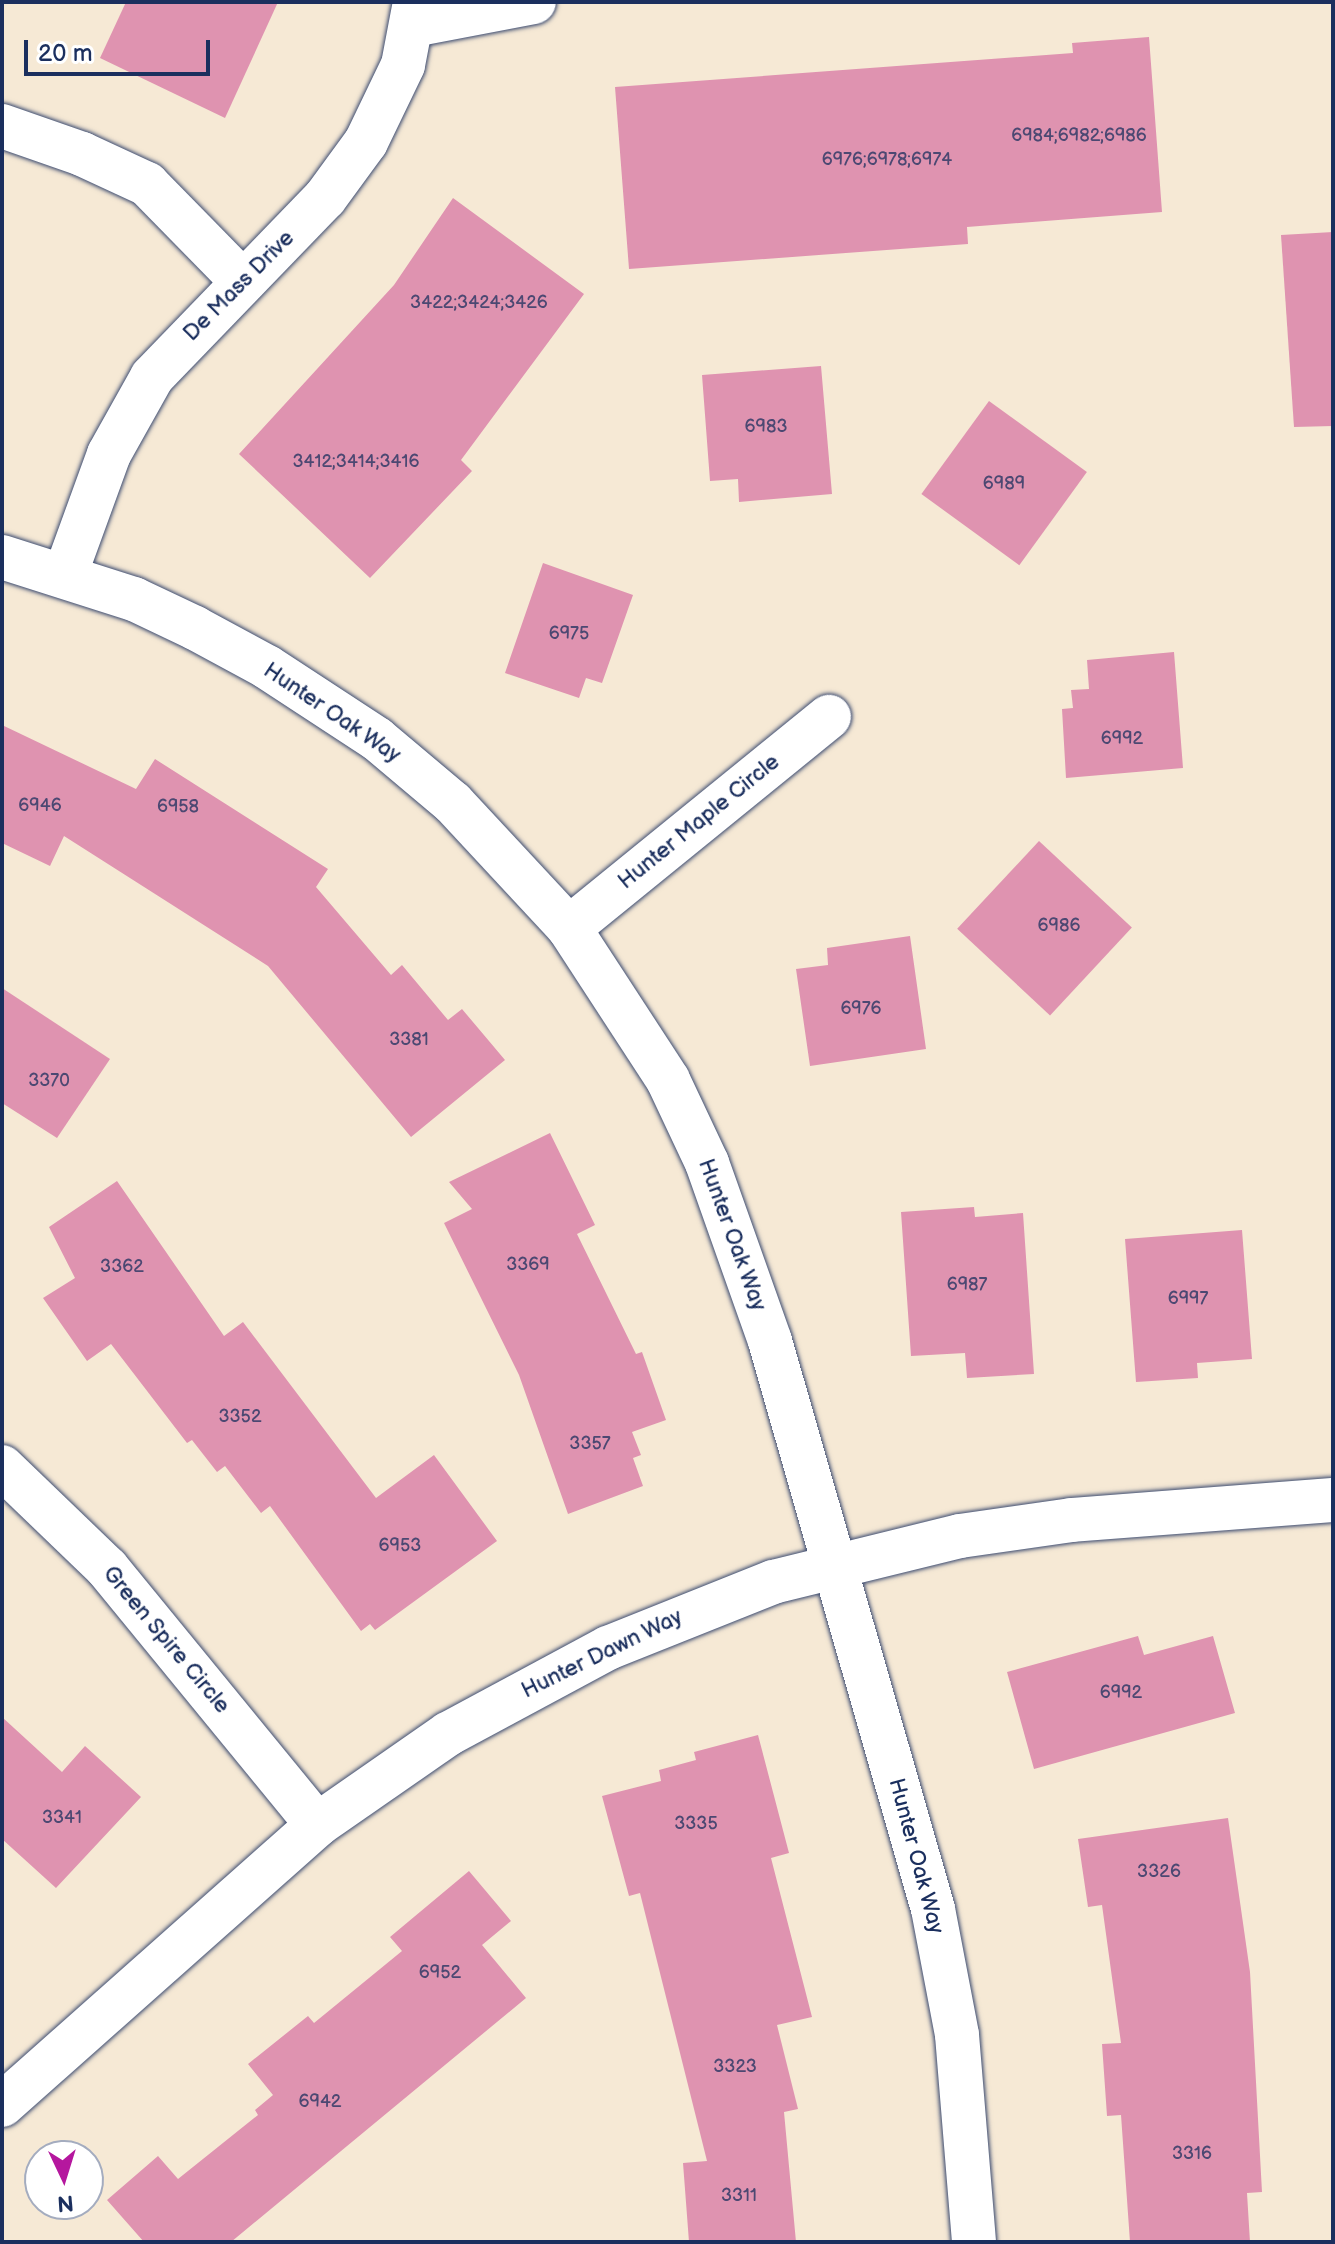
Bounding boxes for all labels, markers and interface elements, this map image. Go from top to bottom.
scale bar [28,24,214,74]
text: 20 m [38,39,93,68]
house number: 6984;6982;6986 [1011,125,1147,147]
house number: 6976;6978;6974 [822,149,952,171]
street label: De Mass Drive [178,225,300,347]
house number: 3422;3424;3426 [410,292,548,314]
house number: 6983 [745,416,787,438]
house number: 3412;3414;3416 [292,451,420,473]
house number: 6989 [983,473,1025,495]
house number: 6975 [549,623,589,645]
street label: Hunter Oak Way [258,657,406,769]
house number: 6992 [1101,728,1143,750]
street label: Hunter Maple Circle [613,749,785,895]
house number: 6946 [18,795,62,817]
house number: 6958 [157,796,199,818]
house number: 6986 [1038,915,1080,937]
house number: 6976 [840,998,882,1020]
house number: 3381 [389,1029,429,1051]
house number: 3370 [28,1070,70,1092]
street label: Hunter Oak Way [692,1155,772,1315]
house number: 3369 [506,1254,550,1276]
house number: 3362 [100,1256,144,1278]
house number: 6987 [947,1274,987,1296]
house number: 6997 [1168,1288,1208,1310]
house number: 3352 [218,1406,262,1428]
house number: 3357 [569,1433,611,1455]
house number: 6953 [379,1535,421,1557]
street label: Green Spire Circle [97,1561,235,1719]
street label: Hunter Dawn Way [517,1604,687,1704]
house number: 6992 [1100,1682,1142,1704]
street label: Hunter Oak Way [882,1775,950,1937]
house number: 3341 [42,1807,82,1829]
house number: 3335 [674,1813,718,1835]
house number: 3326 [1137,1861,1181,1883]
house number: 6952 [419,1962,461,1984]
house number: 3323 [713,2056,757,2078]
house number: 6942 [298,2091,342,2113]
north arrow [24,2140,104,2220]
house number: 3316 [1172,2143,1212,2165]
house number: 3311 [721,2185,757,2207]
text: N [56,2188,75,2216]

